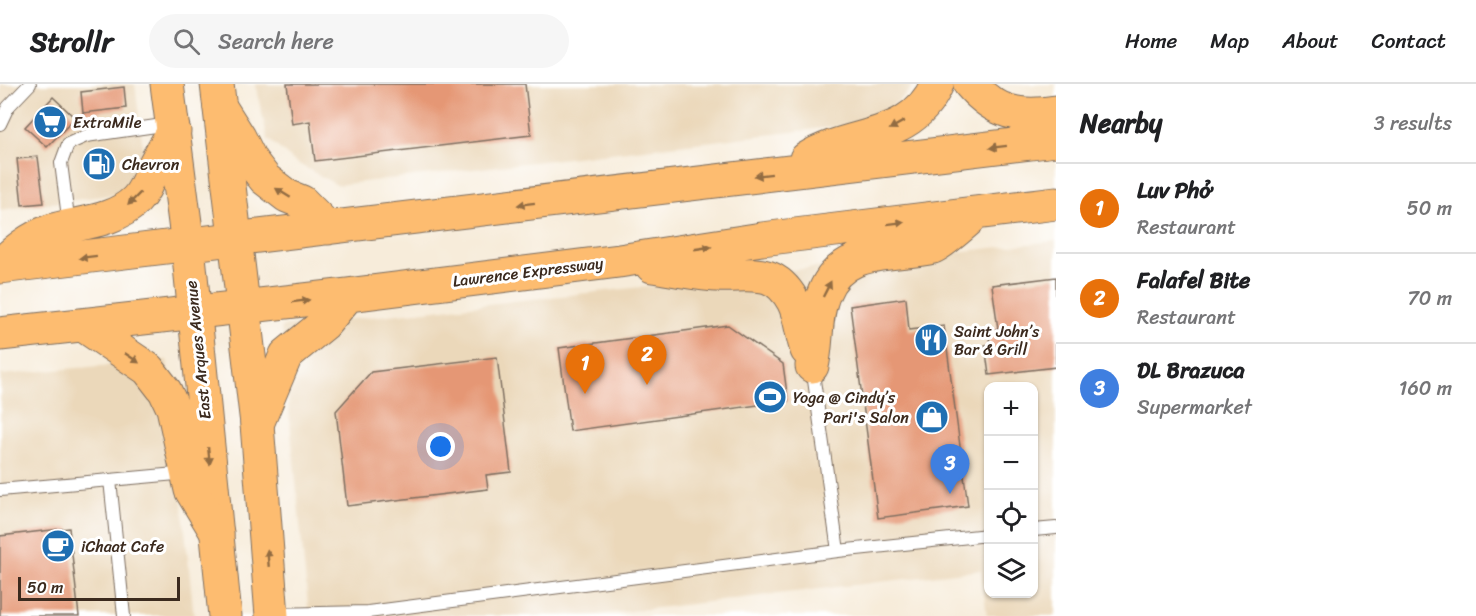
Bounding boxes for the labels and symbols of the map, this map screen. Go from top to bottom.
supermarket icon: ExtraMile [32,104,68,140]
place label: ExtraMile [73,108,142,137]
one-way arrow [889,120,906,130]
one-way arrow [988,142,1007,152]
fuel station icon: Chevron [81,146,117,182]
place label: Chevron [122,150,180,179]
one-way arrow [753,170,772,180]
one-way arrow [275,187,291,198]
one-way arrow [128,192,142,206]
one-way arrow [517,199,536,208]
one-way arrow [886,218,905,228]
one-way arrow [693,244,712,253]
street label: Lawrence Expressway [451,248,606,296]
one-way arrow [79,252,98,262]
street label: East Arques Avenue [176,279,220,421]
one-way arrow [822,280,832,297]
one-way arrow [292,296,311,305]
place label: Saint John’s Bar & Grill [954,317,1040,364]
restaurant icon: Saint John’s Bar & Grill [913,322,949,358]
pin: 2 [628,336,666,385]
pin: 1 [566,344,604,394]
one-way arrow [124,352,140,363]
sports icon: Yoga @ Cindy’s [752,379,788,415]
place label: Yoga @ Cindy’s [793,383,896,412]
shop icon: Pari's Salon [914,399,950,435]
place label: Pari's Salon [823,403,909,432]
your location [426,432,455,461]
pin: 3 [930,444,970,494]
one-way arrow [204,446,214,465]
cafe icon: iChaat Cafe [40,528,76,564]
place label: iChaat Cafe [81,532,164,561]
one-way arrow [263,548,273,567]
scale bar [18,574,180,602]

